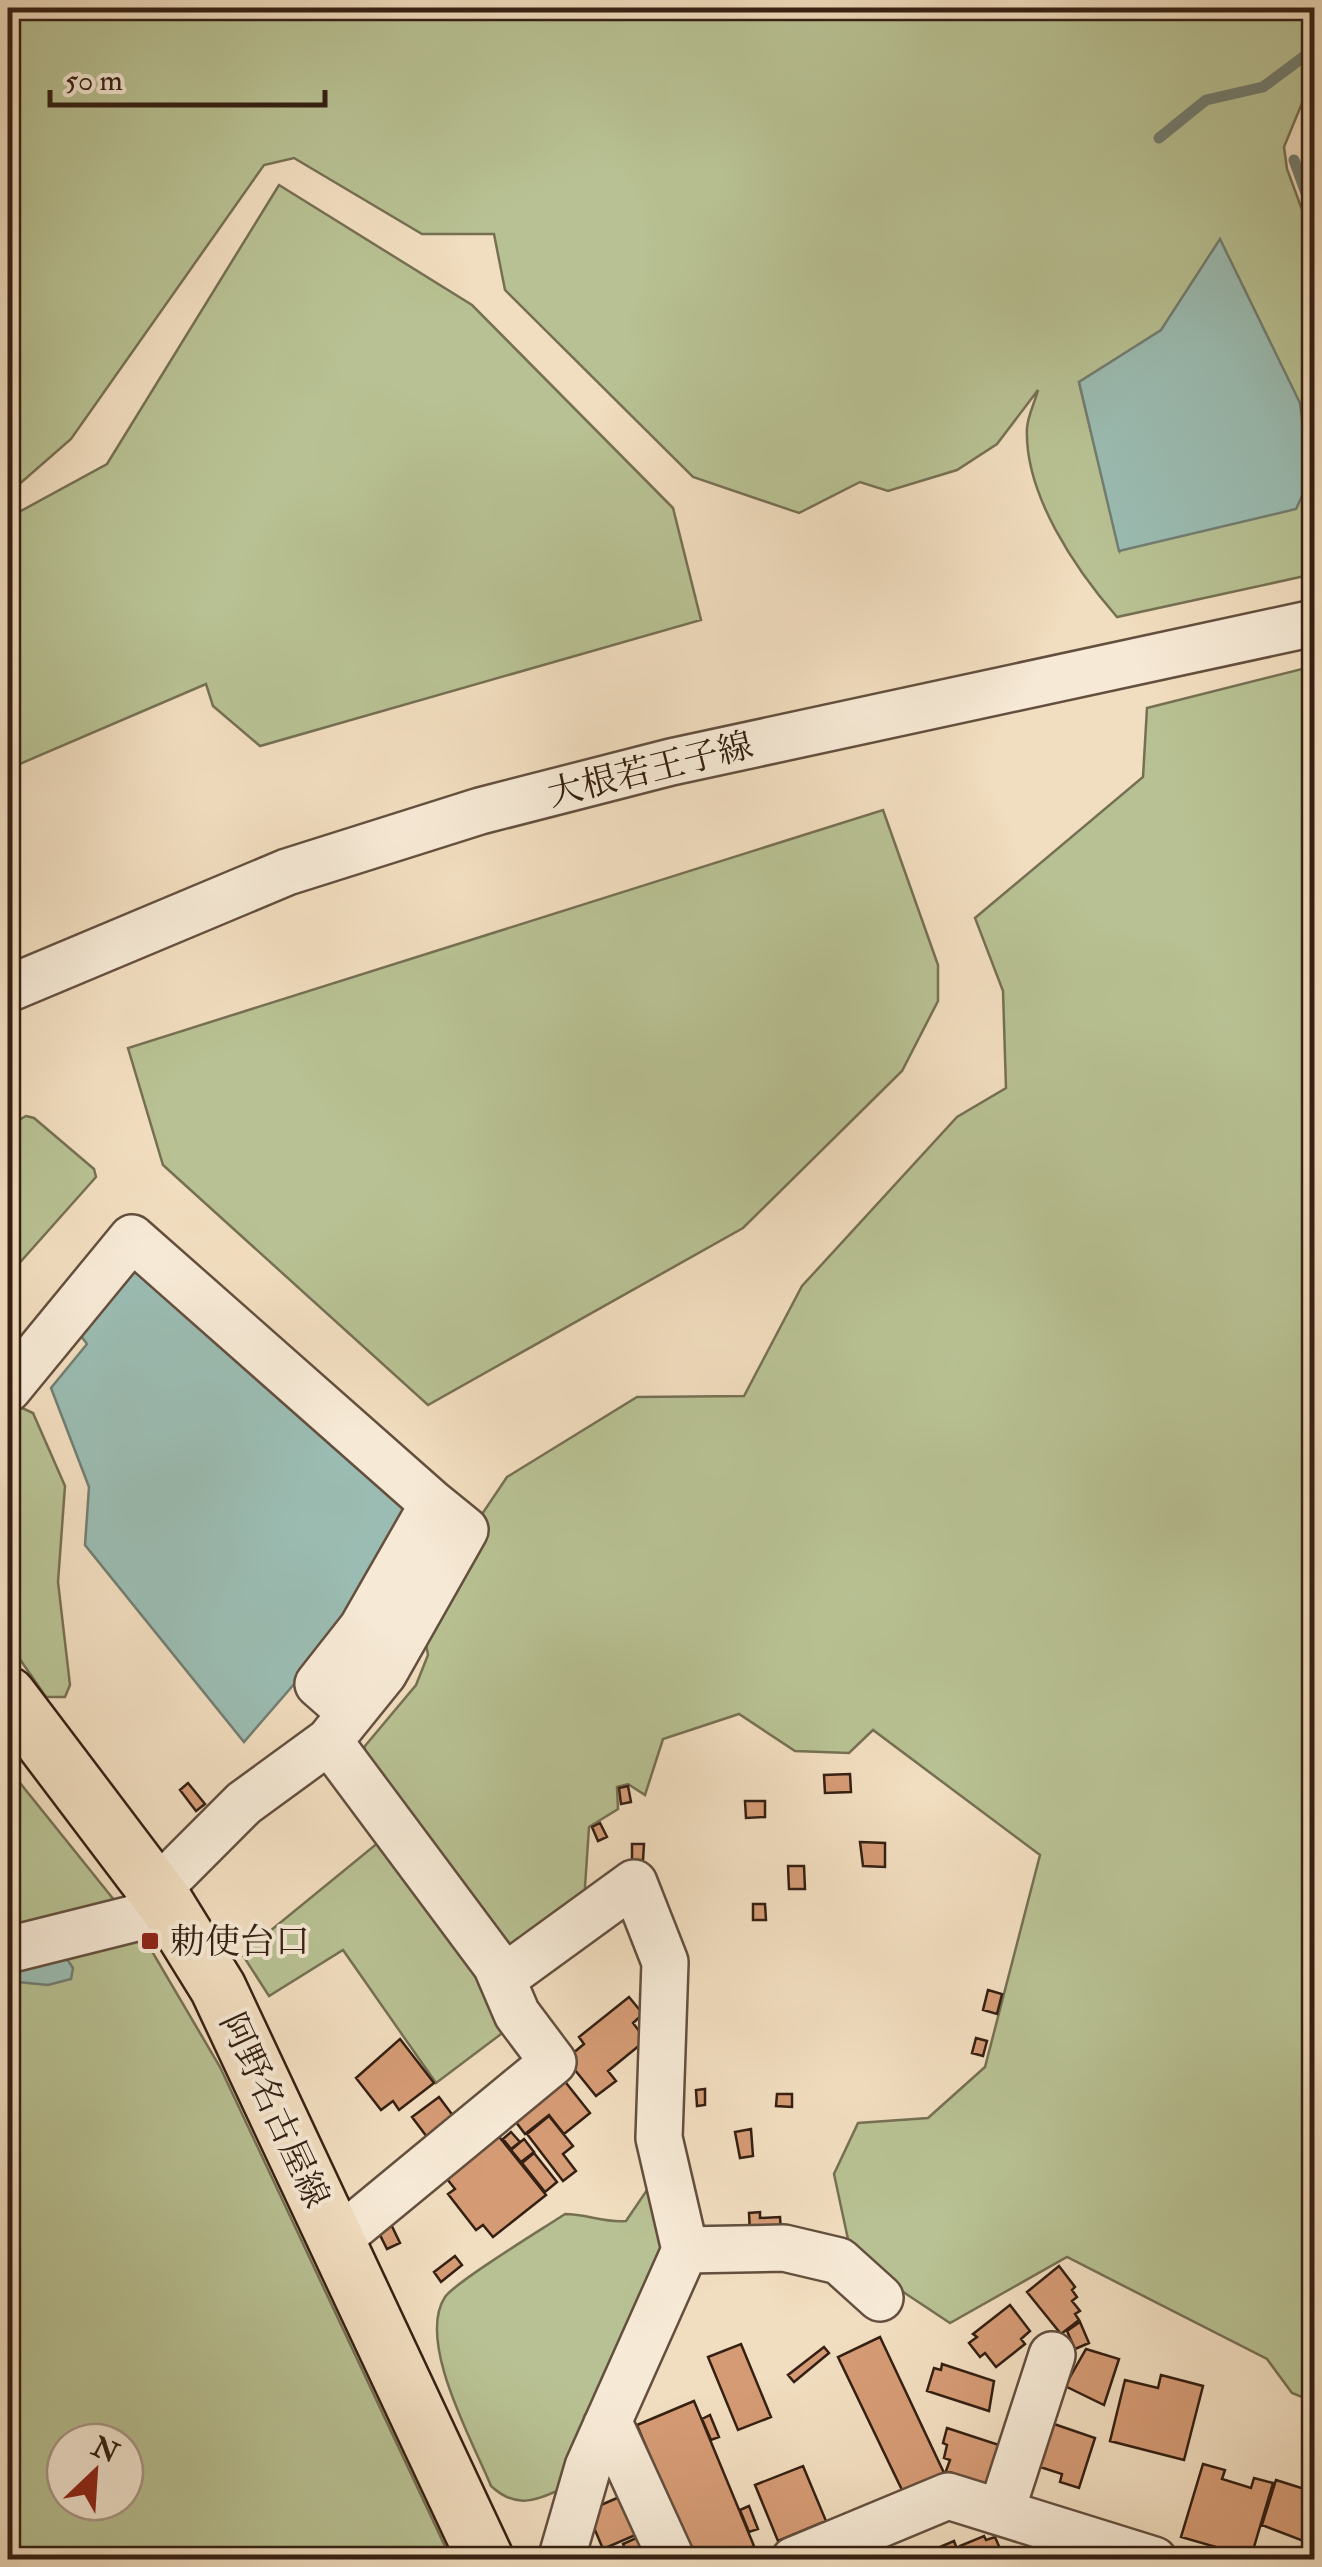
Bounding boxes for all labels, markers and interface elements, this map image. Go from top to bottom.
scale bar [50,45,325,107]
text: 50 m [65,62,123,99]
street label: 大根若王子線 [543,723,757,817]
place label: 勅使台口 [170,1920,310,1964]
marker: 勅使台口 [139,1930,161,1952]
street label: 阿野名古屋線 [210,2006,338,2215]
north arrow [45,2422,145,2522]
text: N [85,2429,125,2472]

